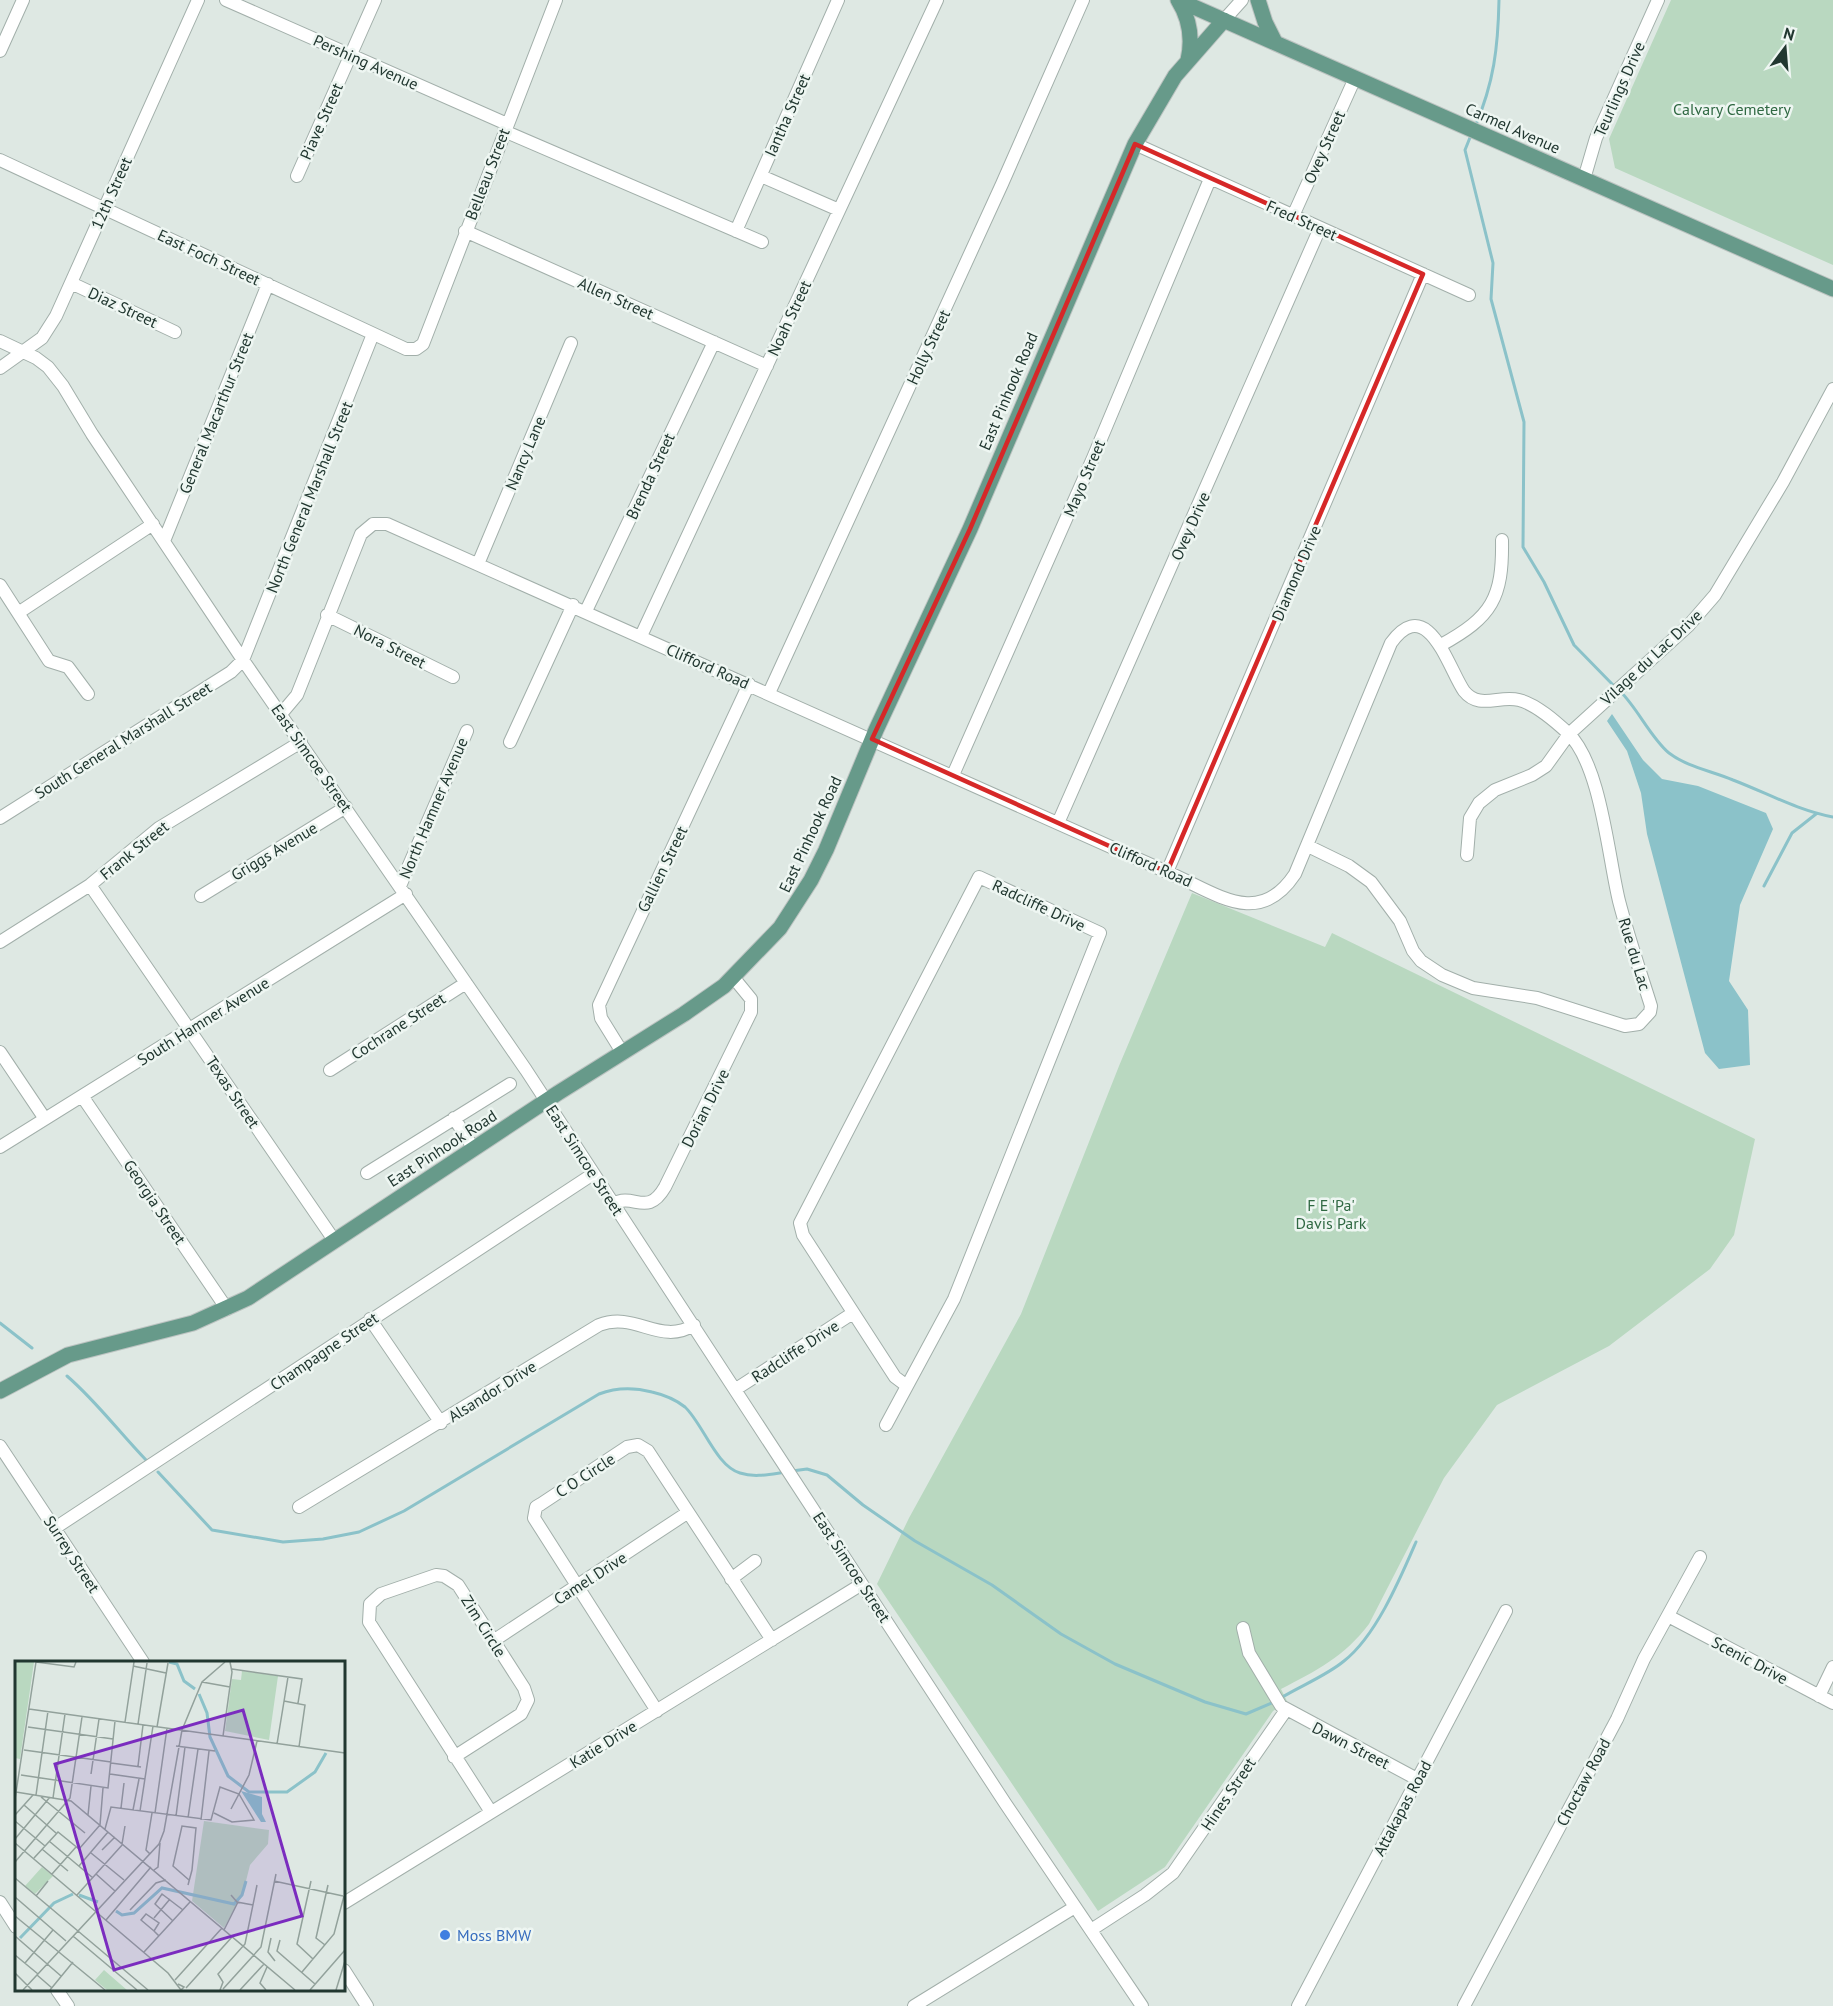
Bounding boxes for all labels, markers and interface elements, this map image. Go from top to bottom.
north arrow [1755,18,1815,78]
text: N [1781,23,1797,45]
street label: Pershing Avenue [310,30,422,94]
street label: Teurlings Drive [1589,38,1649,140]
street label: Iantha Street [760,70,814,160]
street label: Piave Street [295,79,347,163]
street label: Carmel Avenue [1462,98,1564,158]
park label: Calvary Cemetery [1673,99,1791,119]
street label: Ovey Street [1299,107,1349,187]
street label: Belleau Street [460,125,514,223]
street label: 12th Street [86,153,136,232]
street label: Fred Street [1263,195,1341,245]
street label: East Foch Street [155,225,264,290]
street label: Allen Street [575,272,657,324]
street label: Noah Street [763,276,815,359]
street label: Diaz Street [85,282,162,332]
street label: Holly Street [902,306,954,388]
street label: General Macarthur Street [174,329,258,497]
street label: East Pinhook Road [974,329,1042,453]
street label: North General Marshall Street [261,398,357,596]
street label: Nancy Lane [500,413,550,493]
street label: Brenda Street [621,429,679,523]
street label: Mayo Street [1059,436,1109,519]
street label: Ovey Drive [1166,489,1214,563]
street label: Diamond Drive [1267,522,1325,624]
street label: Vilage du Lac Drive [1595,605,1706,710]
street label: Nora Street [351,619,430,673]
street label: Clifford Road [663,639,753,693]
street label: South General Marshall Street [31,677,216,803]
street label: East Simcoe Street [267,700,357,816]
street label: North Hamner Avenue [394,734,472,882]
street label: East Pinhook Road [774,773,846,895]
street label: Frank Street [96,816,173,884]
street label: Griggs Avenue [227,817,321,885]
street label: Gallien Street [633,822,692,915]
street label: Clifford Road [1106,837,1196,891]
street label: Radcliffe Drive [989,875,1089,935]
street label: Rue du Lac [1614,915,1656,993]
street label: South Hamner Avenue [133,972,273,1070]
street label: Cochrane Street [347,988,449,1064]
street label: Texas Street [202,1052,265,1132]
street label: Dorian Drive [677,1065,733,1151]
street label: East Simcoe Street [542,1101,628,1219]
street label: East Pinhook Road [384,1105,500,1191]
street label: Georgia Street [119,1156,191,1249]
park label: F E 'Pa' Davis Park [1296,1195,1367,1233]
street label: Champagne Street [266,1307,382,1395]
street label: Radcliffe Drive [747,1315,843,1387]
street label: Alsandor Drive [444,1356,540,1426]
street label: C O Circle [552,1448,618,1502]
street label: East Simcoe Street [809,1508,895,1626]
street label: Surrey Street [40,1512,105,1597]
street label: Camel Drive [550,1547,630,1609]
street label: Zim Circle [457,1591,511,1661]
street label: Scenic Drive [1708,1632,1792,1688]
inset map [15,1661,345,1991]
street label: Katie Drive [566,1716,640,1772]
street label: Dawn Street [1309,1717,1393,1773]
street label: Choctaw Road [1552,1735,1614,1829]
street label: Hines Street [1196,1753,1260,1834]
street label: Attakapas Road [1369,1757,1435,1859]
place label: Moss BMW [457,1925,532,1945]
marker: Moss BMW [438,1928,452,1942]

